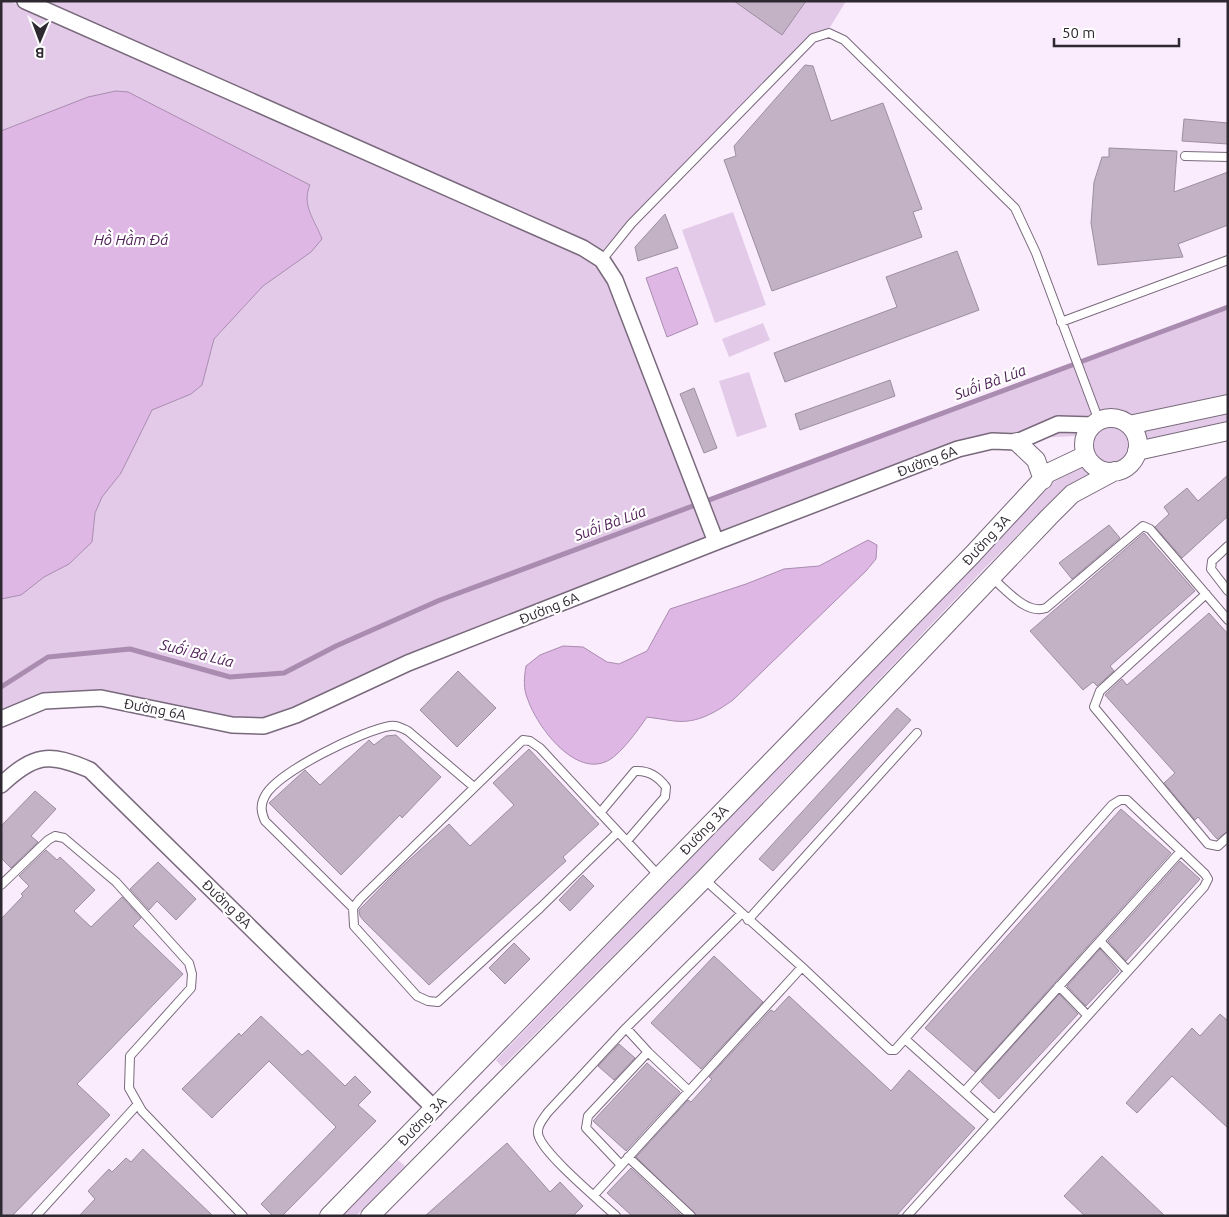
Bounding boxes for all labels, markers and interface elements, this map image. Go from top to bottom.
north arrow [15,15,65,65]
scale bar [1054,15,1179,47]
text: 50 m [1062,24,1095,41]
text: B [35,45,45,61]
water label: Hồ Hầm Đá [94,229,168,248]
water label: Suối Bà Lúa [950,360,1028,403]
street label: Đường 6A [895,442,959,480]
water label: Suối Bà Lúa [570,501,648,544]
street label: Đường 3A [959,512,1013,568]
street label: Đường 6A [517,589,581,627]
water label: Suối Bà Lúa [158,634,236,670]
street label: Đường 6A [123,695,187,723]
street label: Đường 3A [676,802,732,858]
street label: Đường 8A [199,876,255,932]
street label: Đường 3A [394,1093,450,1149]

